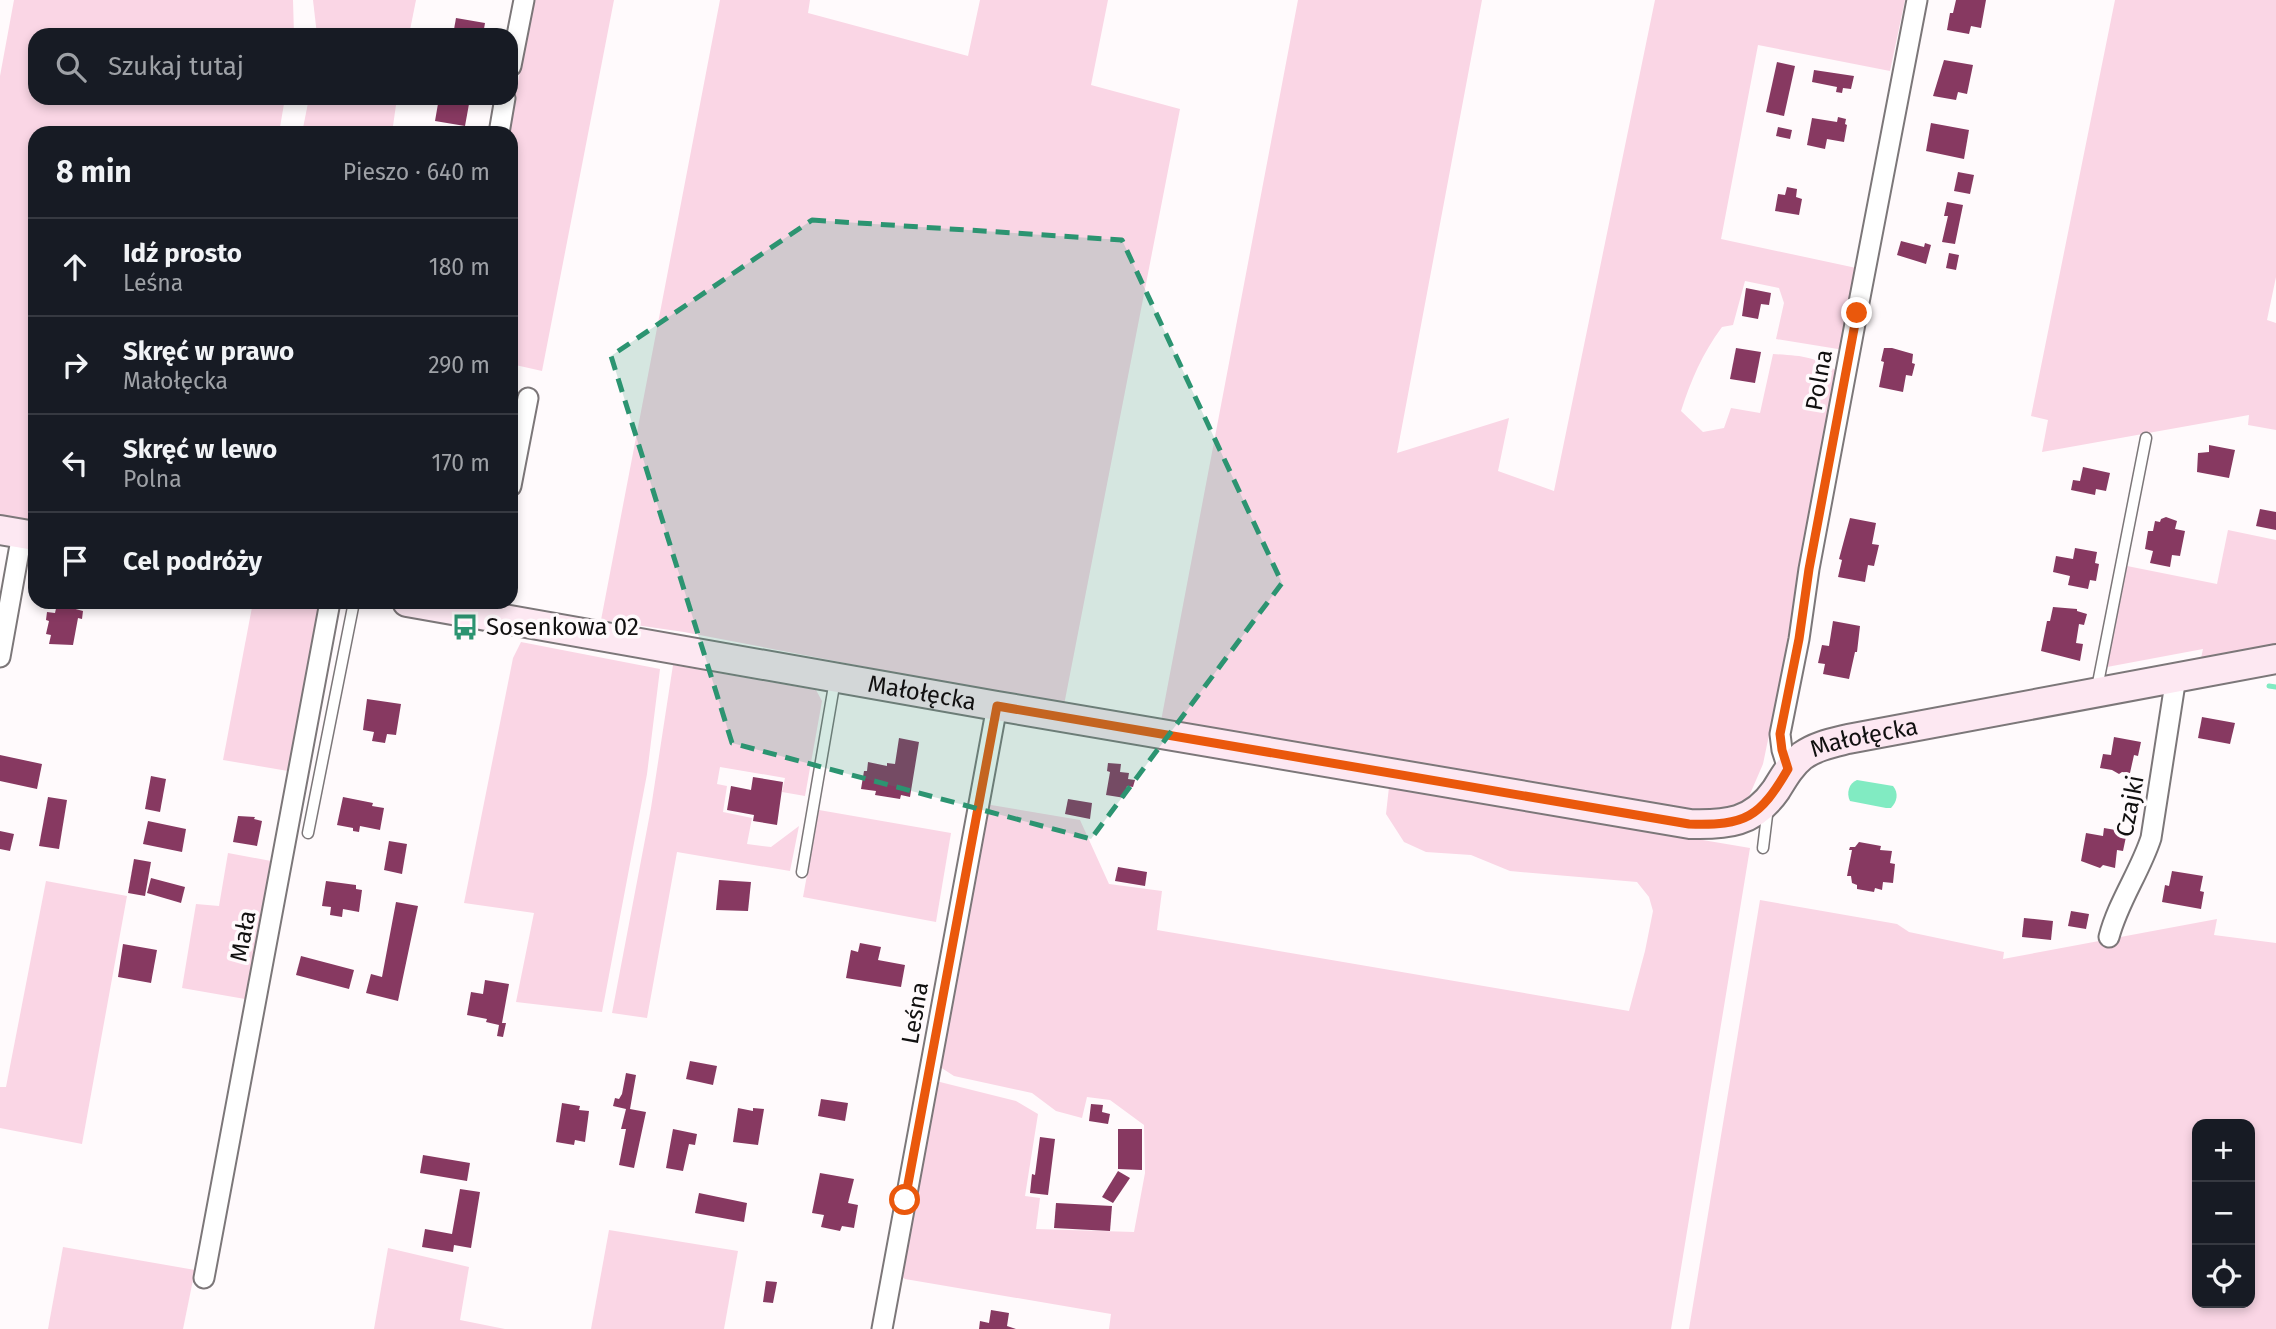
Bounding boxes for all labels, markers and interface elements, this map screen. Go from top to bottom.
search box [28,28,518,105]
icon: search [52,48,90,86]
text: Szukaj tutaj [108,51,244,82]
text: 8 min [56,154,132,190]
text: Pieszo · 640 m [343,158,490,186]
text: Idź prosto [123,238,242,269]
icon: ahead [56,248,94,286]
text: 180 m [429,253,490,281]
text: Leśna [123,269,183,297]
route end [1841,297,1872,328]
text: Skręć w prawo [123,336,294,367]
icon: right [56,346,94,384]
street label: Polna [1800,347,1838,413]
text: 290 m [428,351,490,379]
text: Małołęcka [123,367,228,395]
text: Skręć w lewo [123,434,277,465]
icon: left [56,444,94,482]
text: 170 m [431,449,490,477]
text: Polna [123,465,182,493]
icon: arrive [56,542,94,580]
text: Cel podróży [123,546,262,577]
bus stop icon: Sosenkowa 02 [450,612,480,642]
place label: Sosenkowa 02 [486,613,639,641]
street label: Małołęcka [866,669,978,716]
street label: Małołęcka [1806,712,1920,763]
street label: Czajki [2110,773,2150,839]
street label: Mała [224,908,262,964]
street label: Leśna [896,980,934,1046]
map controls [2192,1119,2255,1308]
button: + [2192,1119,2255,1182]
button: − [2192,1182,2255,1245]
route start [889,1184,920,1215]
button: locate [2192,1245,2255,1308]

